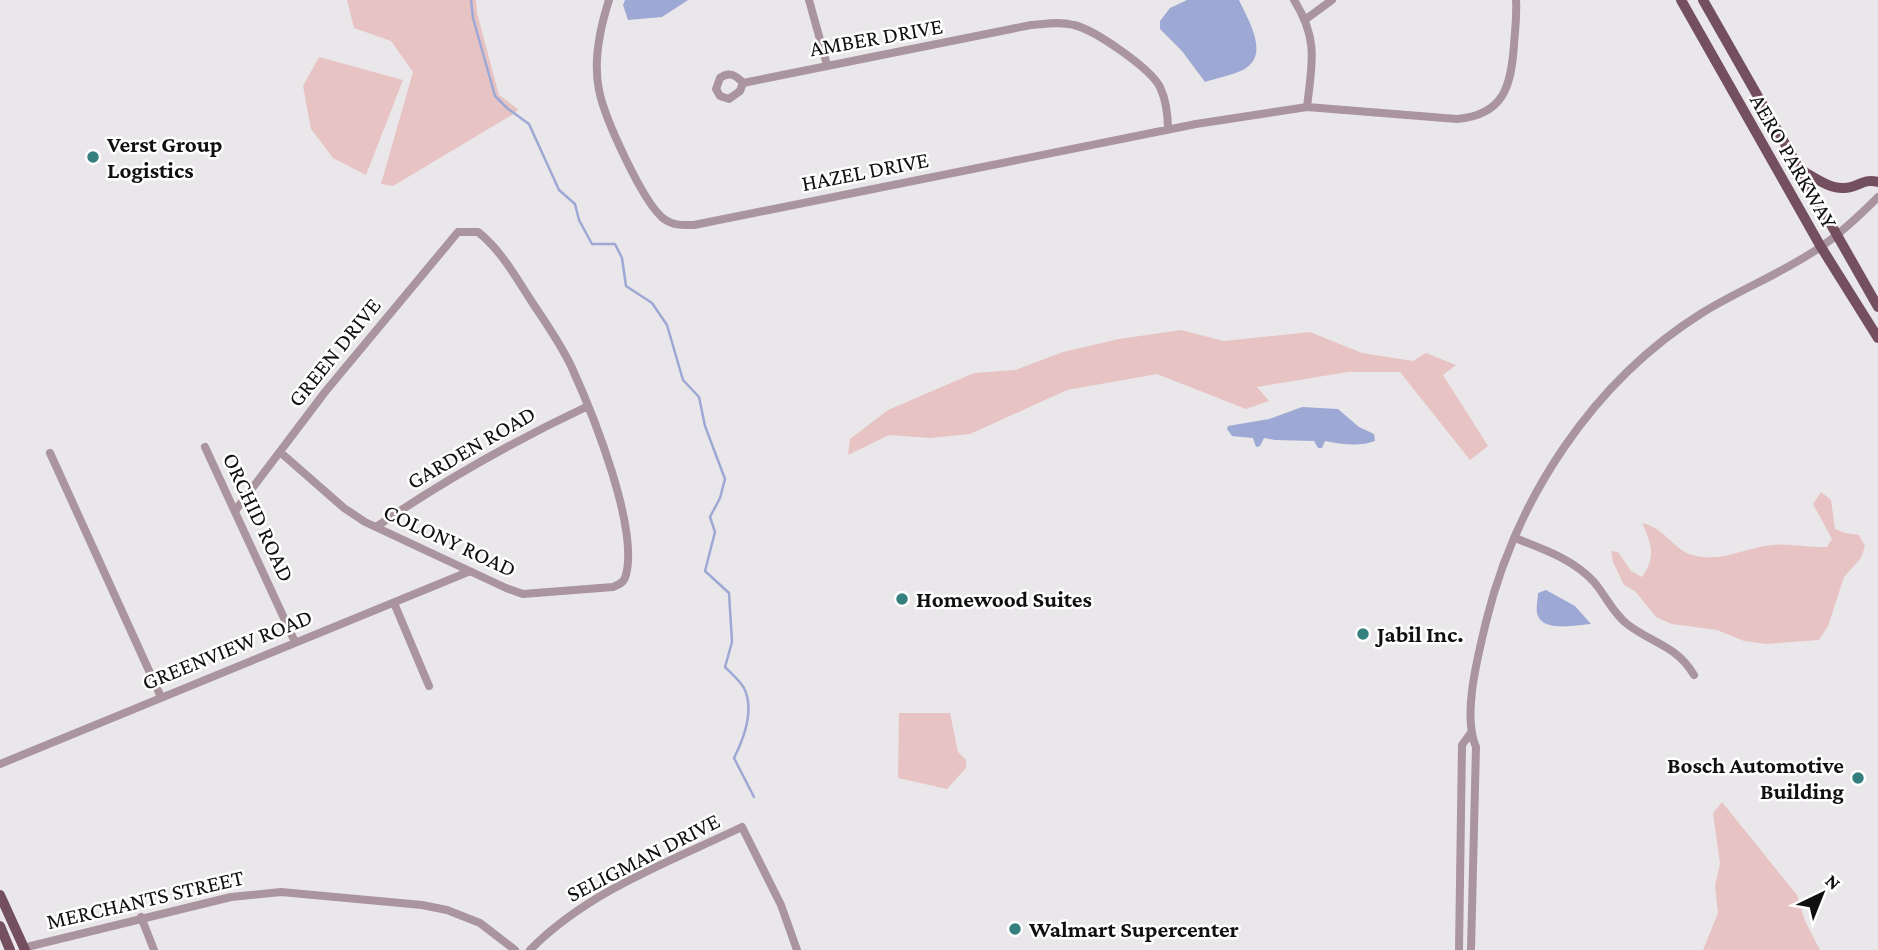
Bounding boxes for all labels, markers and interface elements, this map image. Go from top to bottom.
street label: AMBER DRIVE [807,12,945,62]
street label: AERO PARKWAY [1745,89,1843,234]
place label: Verst Group Logistics [106,131,222,183]
street label: HAZEL DRIVE [799,146,931,196]
marker: Verst Group Logistics [85,149,101,165]
street label: GREEN DRIVE [282,292,386,412]
street label: GARDEN ROAD [402,400,540,494]
street label: ORCHID ROAD [218,448,300,586]
street label: COLONY ROAD [380,498,520,582]
place label: Homewood Suites [916,586,1092,612]
marker: Homewood Suites [894,591,910,607]
street label: GREENVIEW ROAD [138,603,316,695]
place label: Jabil Inc. [1375,621,1464,647]
marker: Jabil Inc. [1355,626,1371,642]
place label: Bosch Automotive Building [1667,752,1844,804]
marker: Bosch Automotive Building [1850,770,1866,786]
street label: SELIGMAN DRIVE [562,807,724,907]
north arrow [1787,859,1857,929]
street label: MERCHANTS STREET [44,864,247,934]
text: N [1821,870,1845,894]
place label: Walmart Supercenter [1028,916,1239,942]
marker: Walmart Supercenter [1007,921,1023,937]

